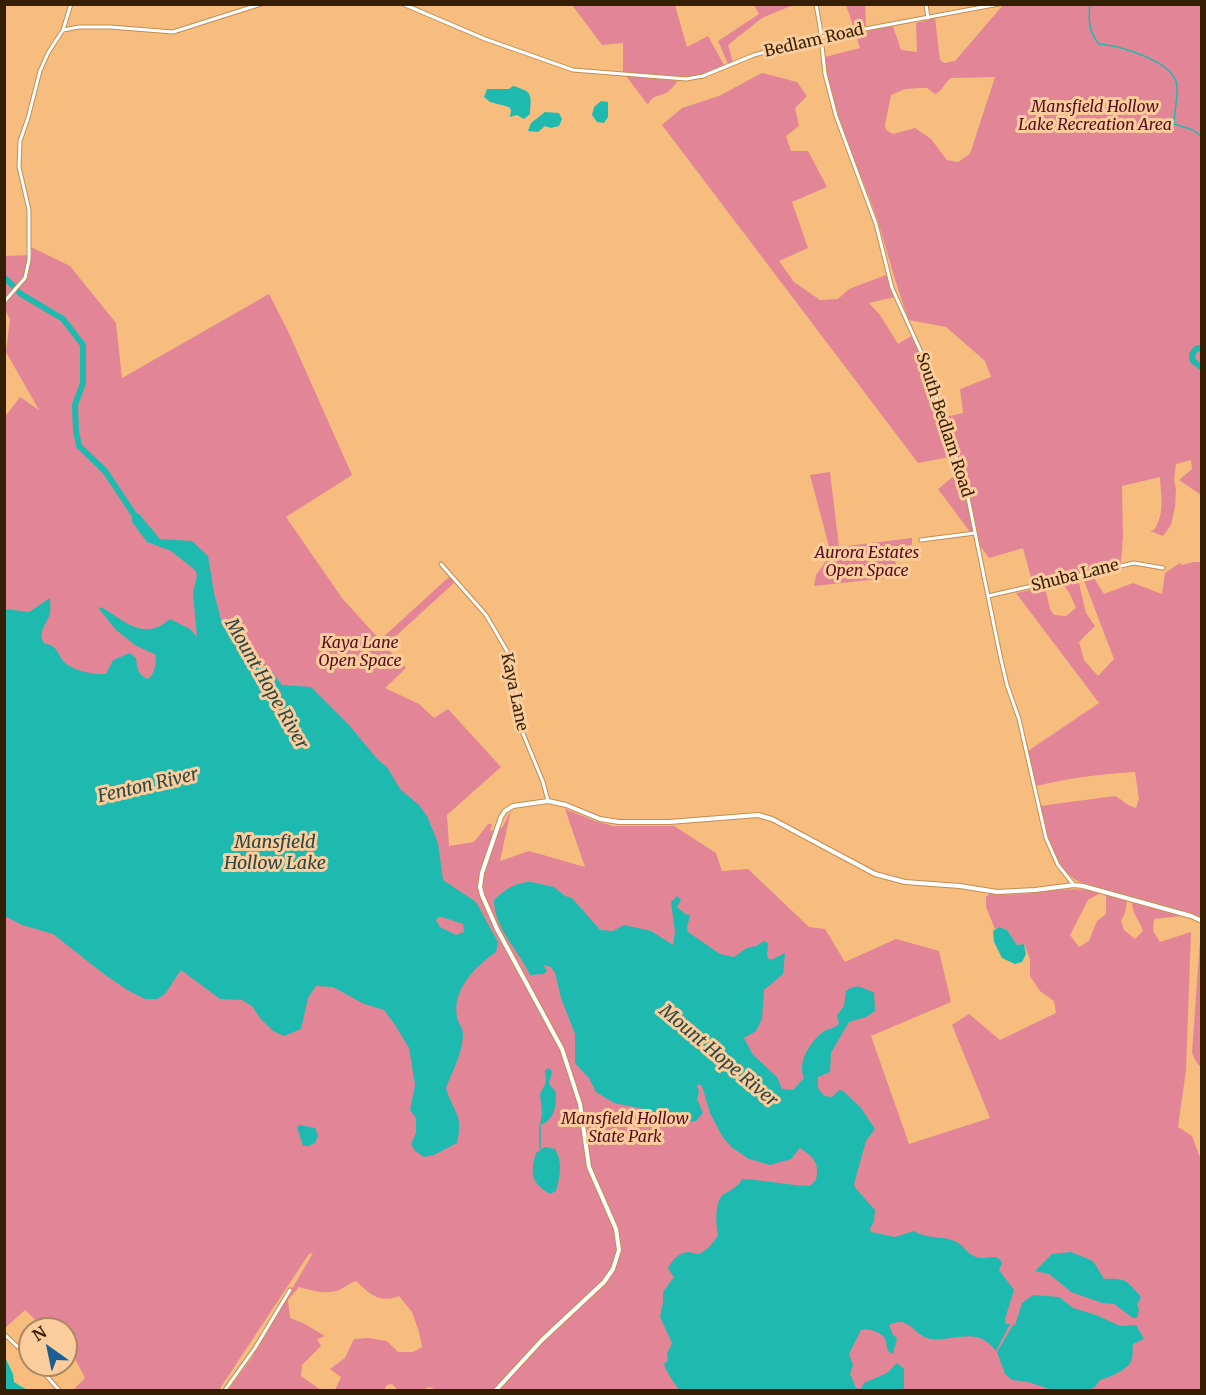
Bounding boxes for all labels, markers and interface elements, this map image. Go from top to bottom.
street label: Bedlam Road [762,20,866,62]
park label: Mansfield Hollow Lake Recreation Area [1018,97,1172,135]
street label: South Bedlam Road [912,350,976,500]
park label: Aurora Estates Open Space [815,543,919,581]
street label: Shuba Lane [1029,556,1121,596]
water label: Mount Hope River [220,615,312,753]
park label: Kaya Lane Open Space [318,633,402,671]
street label: Kaya Lane [496,651,532,733]
water label: Fenton River [96,764,200,808]
water label: Mansfield Hollow Lake [224,832,326,874]
water label: Mount Hope River [655,1000,781,1112]
park label: Mansfield Hollow State Park [561,1109,689,1147]
north arrow [18,1317,78,1377]
text: N [29,1322,50,1345]

